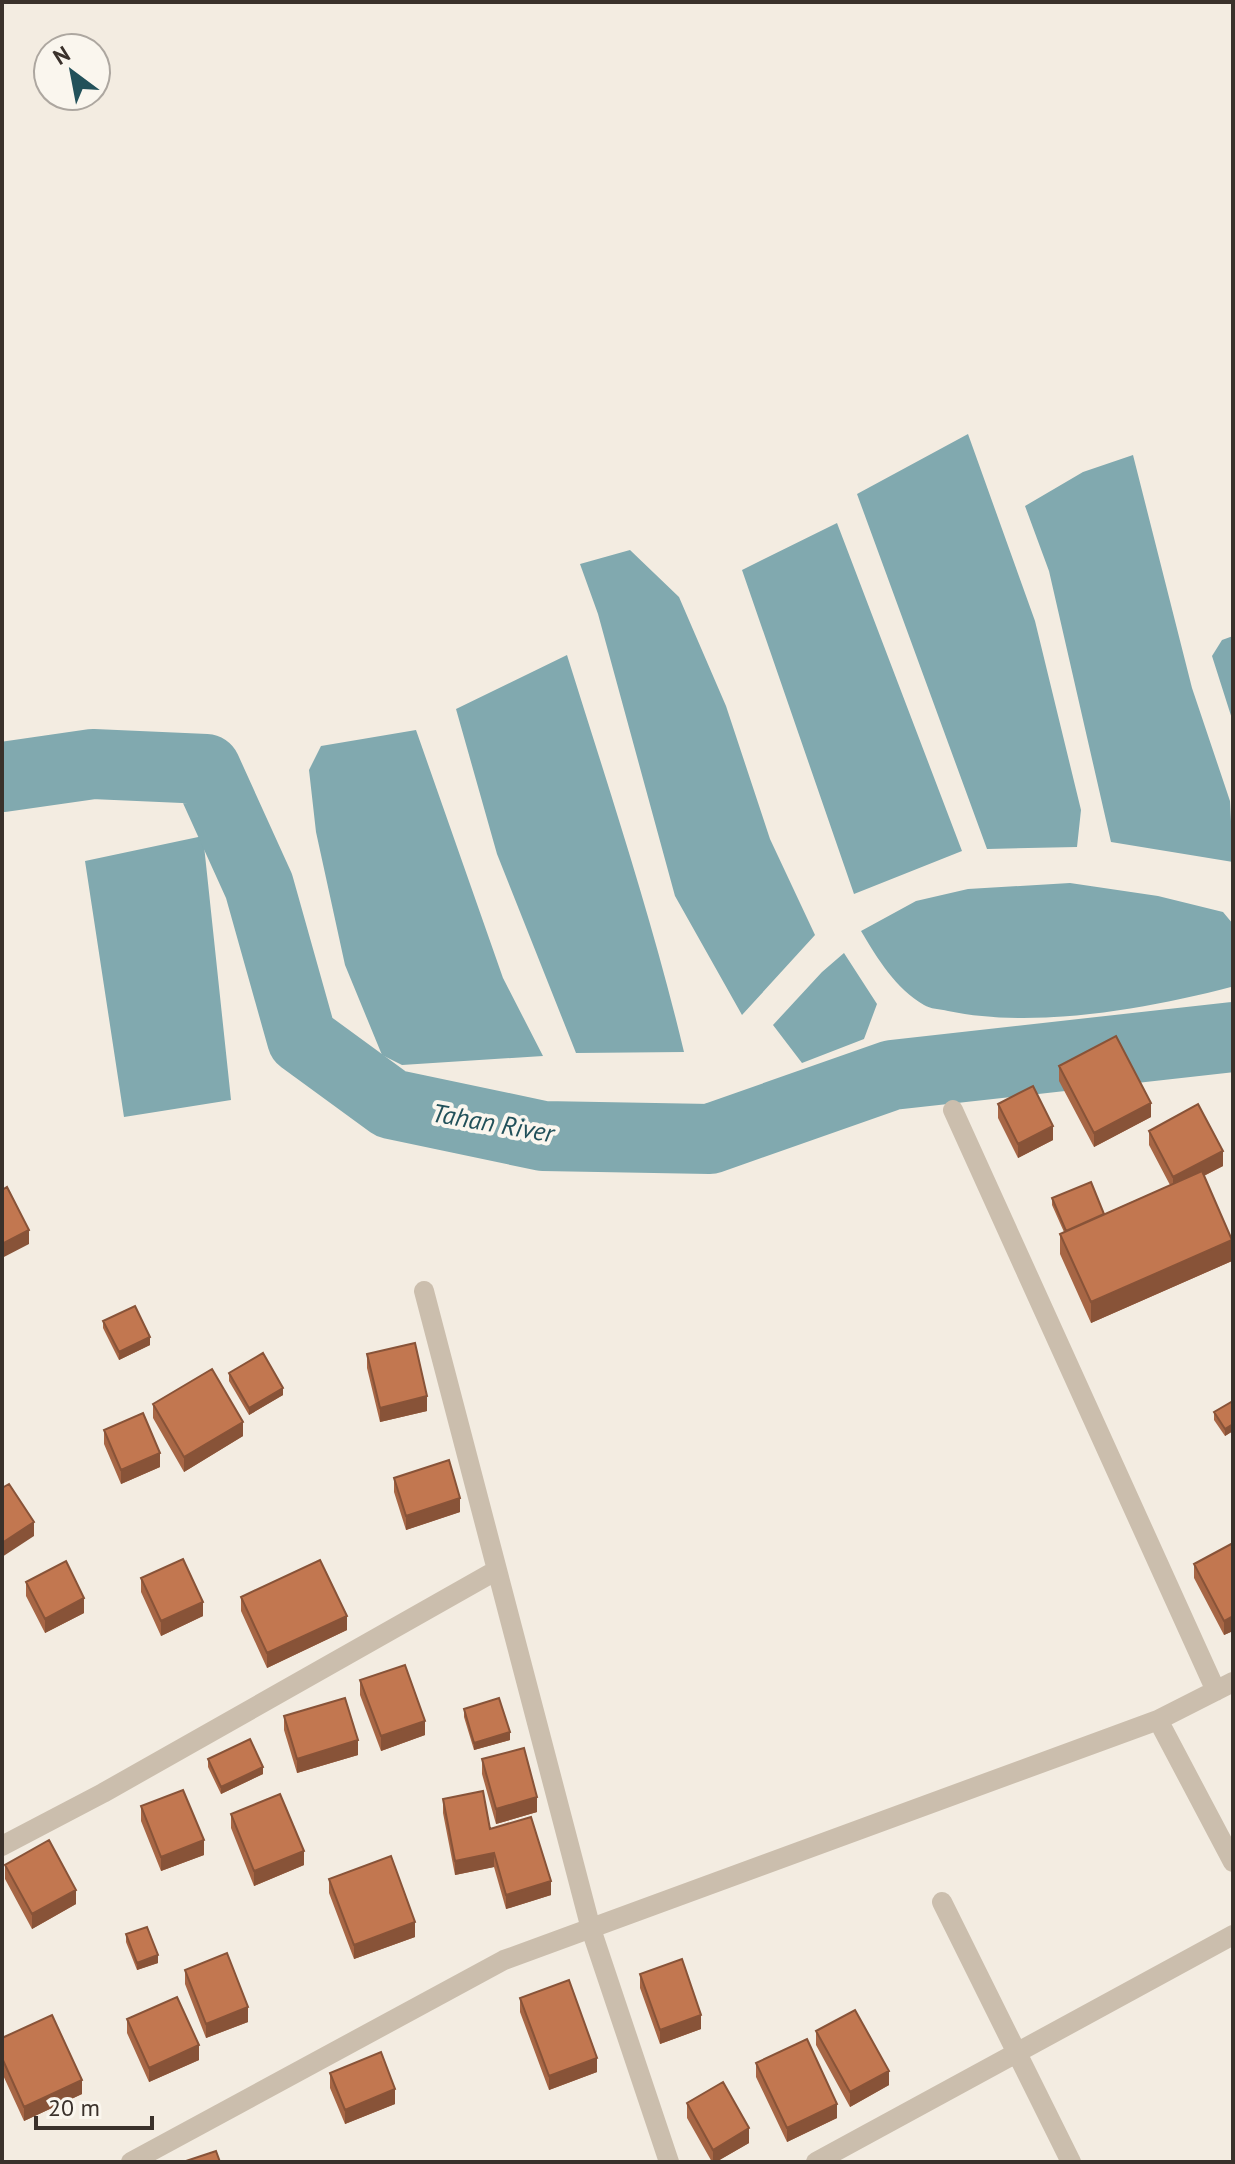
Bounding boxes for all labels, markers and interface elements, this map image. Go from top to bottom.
north arrow [32,32,112,112]
text: N [48,39,75,71]
water label: Tahan River [429,1096,558,1150]
scale bar [36,2080,152,2130]
text: 20 m [48,2092,100,2123]

